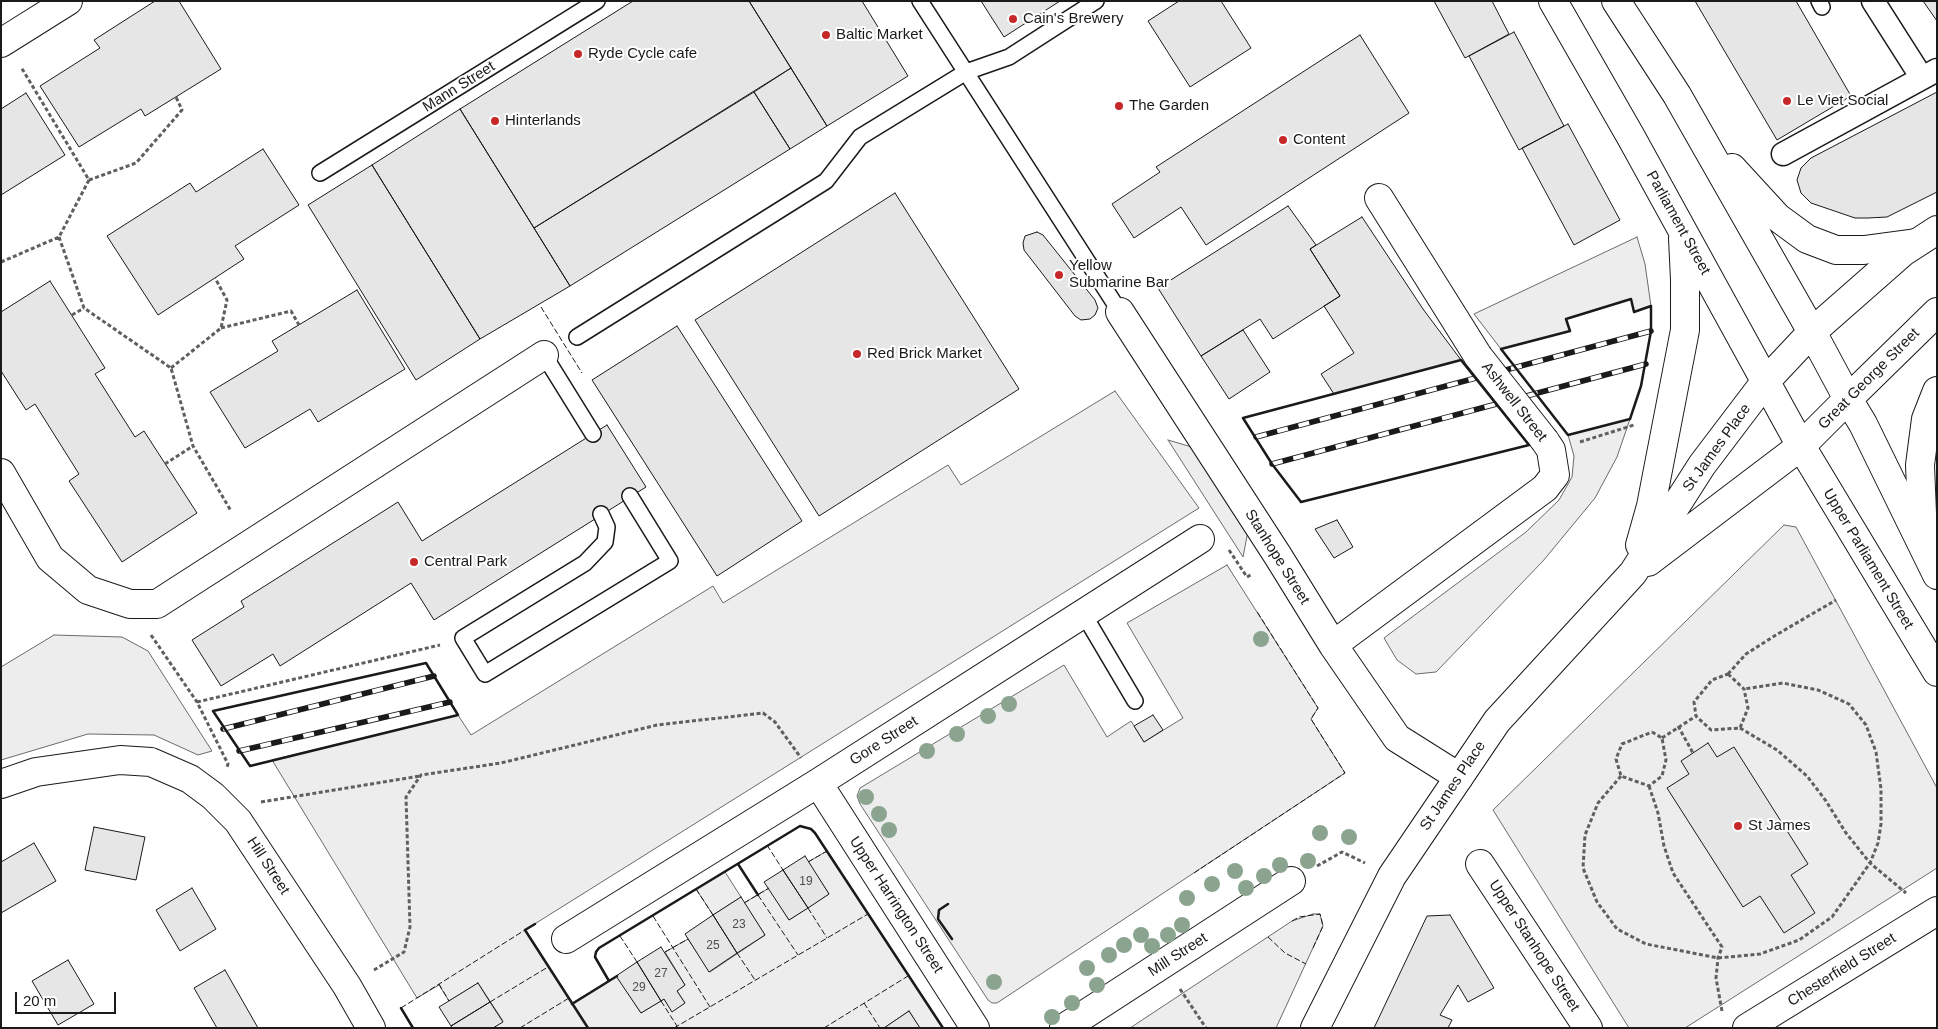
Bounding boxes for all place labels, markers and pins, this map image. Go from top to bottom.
place label: Cain's Brewery [1023,10,1123,28]
marker: Cain's Brewery [1007,13,1019,25]
place label: Baltic Market [836,26,923,44]
marker: Baltic Market [820,29,832,41]
place label: Ryde Cycle cafe [588,45,697,63]
marker: Ryde Cycle cafe [572,48,584,60]
place label: Le Viet Social [1797,92,1888,110]
marker: Le Viet Social [1781,95,1793,107]
place label: The Garden [1129,97,1209,115]
marker: The Garden [1113,100,1125,112]
place label: Hinterlands [505,112,581,130]
marker: Hinterlands [489,115,501,127]
place label: Content [1293,131,1346,149]
marker: Content [1277,134,1289,146]
place label: Yellow Submarine Bar [1069,257,1169,292]
marker: Yellow Submarine Bar [1053,269,1065,281]
place label: Red Brick Market [867,345,982,363]
marker: Red Brick Market [851,348,863,360]
place label: Central Park [424,553,507,571]
marker: Central Park [408,556,420,568]
place label: St James [1748,817,1811,835]
marker: St James [1732,820,1744,832]

